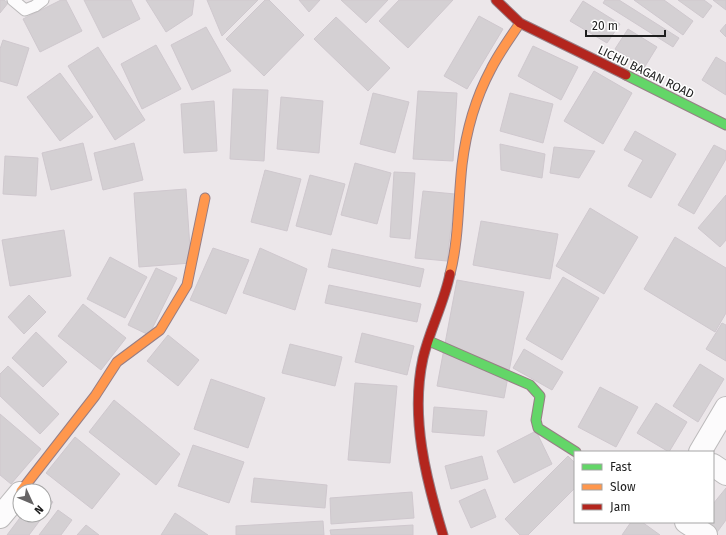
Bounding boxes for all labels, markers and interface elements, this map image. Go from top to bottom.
scale bar [586,12,665,38]
text: 20 m [592,19,618,33]
street label: LICHU BAGAN ROAD [596,43,697,101]
legend [574,451,714,523]
text: Fast [610,460,632,474]
text: Slow [610,480,636,494]
north arrow [12,483,52,523]
text: Jam [610,500,630,514]
text: N [32,502,46,517]

